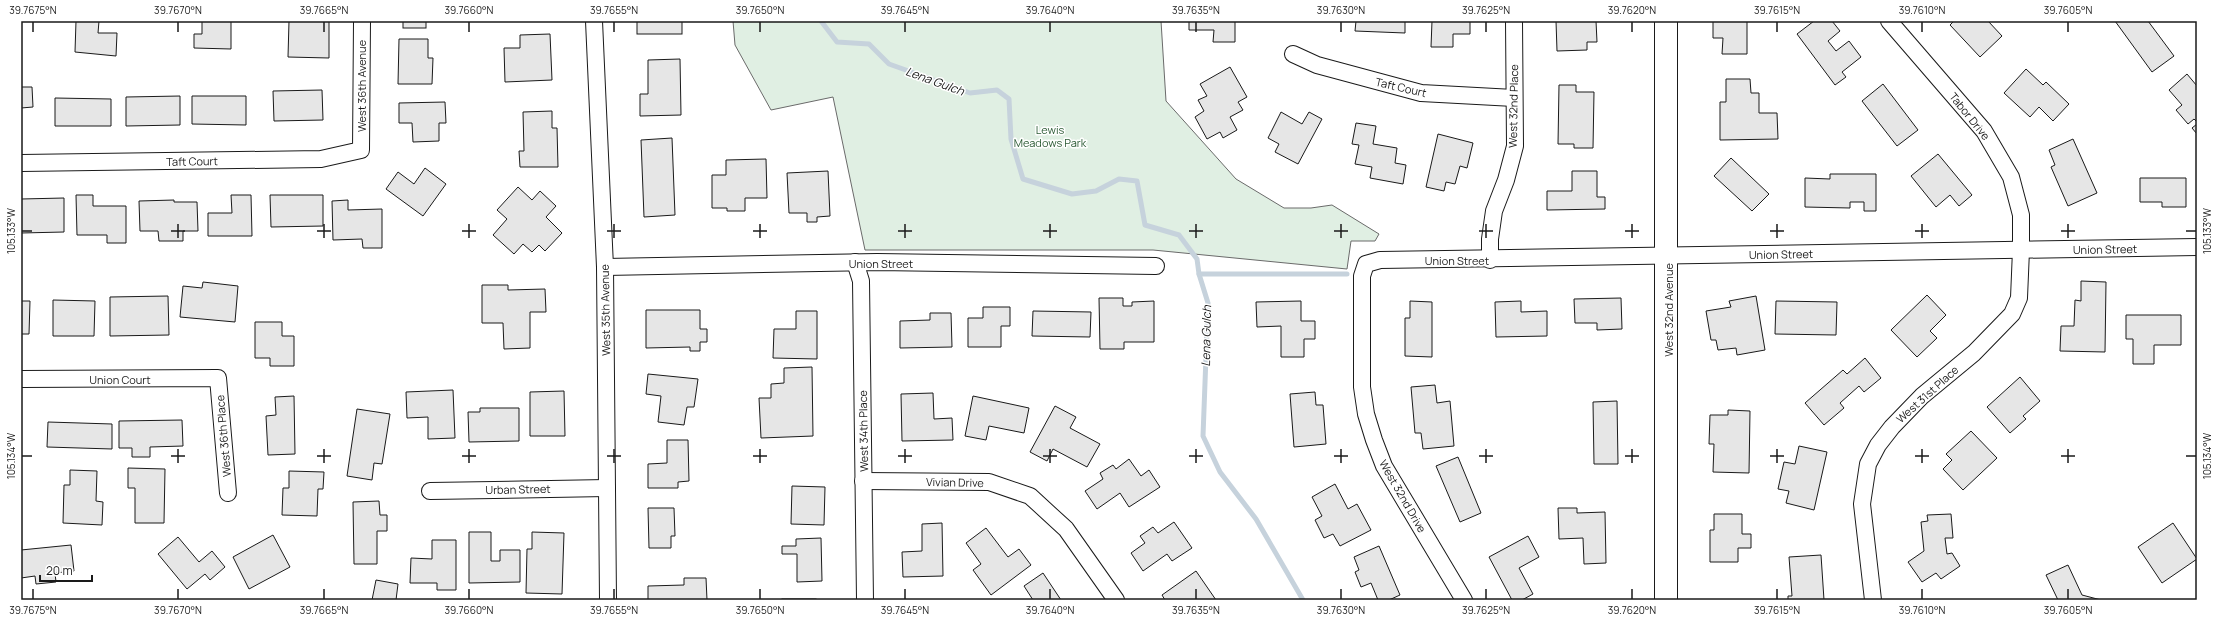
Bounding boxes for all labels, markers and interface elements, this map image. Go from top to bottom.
text: 39.7675°N [9,3,57,17]
text: 39.7670°N [154,3,202,17]
text: 39.7665°N [300,3,348,17]
text: 39.7660°N [445,3,494,17]
text: 39.7655°N [590,3,638,17]
text: 39.7650°N [736,3,784,17]
text: 39.7645°N [881,3,929,17]
text: 39.7640°N [1026,3,1074,17]
text: 39.7635°N [1172,3,1220,17]
text: 39.7630°N [1317,3,1365,17]
text: 39.7625°N [1462,3,1510,17]
text: 39.7620°N [1608,3,1656,17]
text: 39.7615°N [1754,3,1800,17]
text: 39.7610°N [1899,3,1945,17]
text: 39.7605°N [2044,3,2092,17]
street label: West 36th Avenue [354,39,369,132]
water label: Lena Gulch [903,63,968,100]
street label: West 32nd Place [1505,63,1521,148]
street label: Taft Court [1374,74,1428,100]
street label: Tabor Drive [1946,89,1994,143]
park label: Lewis Meadows Park [1014,122,1087,150]
street label: Taft Court [166,153,218,169]
text: 105.133°W [4,207,18,254]
text: 105.133°W [2200,207,2214,254]
street label: Union Street [2073,241,2137,257]
street label: Union Street [1749,246,1813,262]
street label: Union Street [1425,253,1489,268]
street label: Union Street [849,256,913,271]
street label: West 35th Avenue [597,263,613,356]
street label: West 32nd Avenue [1661,263,1676,357]
water label: Lena Gulch [1197,304,1215,367]
street label: West 31st Place [1893,362,1962,426]
street label: Union Court [89,372,151,387]
street label: West 34th Place [855,389,871,472]
street label: West 36th Place [212,394,234,478]
text: 105.134°W [4,432,18,479]
text: 105.134°W [2200,432,2214,479]
street label: West 32nd Drive [1376,457,1430,536]
street label: Vivian Drive [926,474,985,490]
street label: Urban Street [485,481,551,497]
scale bar [40,557,92,583]
text: 20 m [46,562,73,579]
text: 39.7675°N [9,603,57,617]
text: 39.7670°N [154,603,202,617]
text: 39.7665°N [300,603,348,617]
text: 39.7660°N [445,603,494,617]
text: 39.7655°N [590,603,638,617]
text: 39.7650°N [736,603,784,617]
text: 39.7645°N [881,603,929,617]
text: 39.7640°N [1026,603,1074,617]
text: 39.7635°N [1172,603,1220,617]
text: 39.7630°N [1317,603,1365,617]
text: 39.7625°N [1462,603,1510,617]
text: 39.7620°N [1608,603,1656,617]
text: 39.7615°N [1754,603,1800,617]
text: 39.7610°N [1899,603,1945,617]
text: 39.7605°N [2044,603,2092,617]

